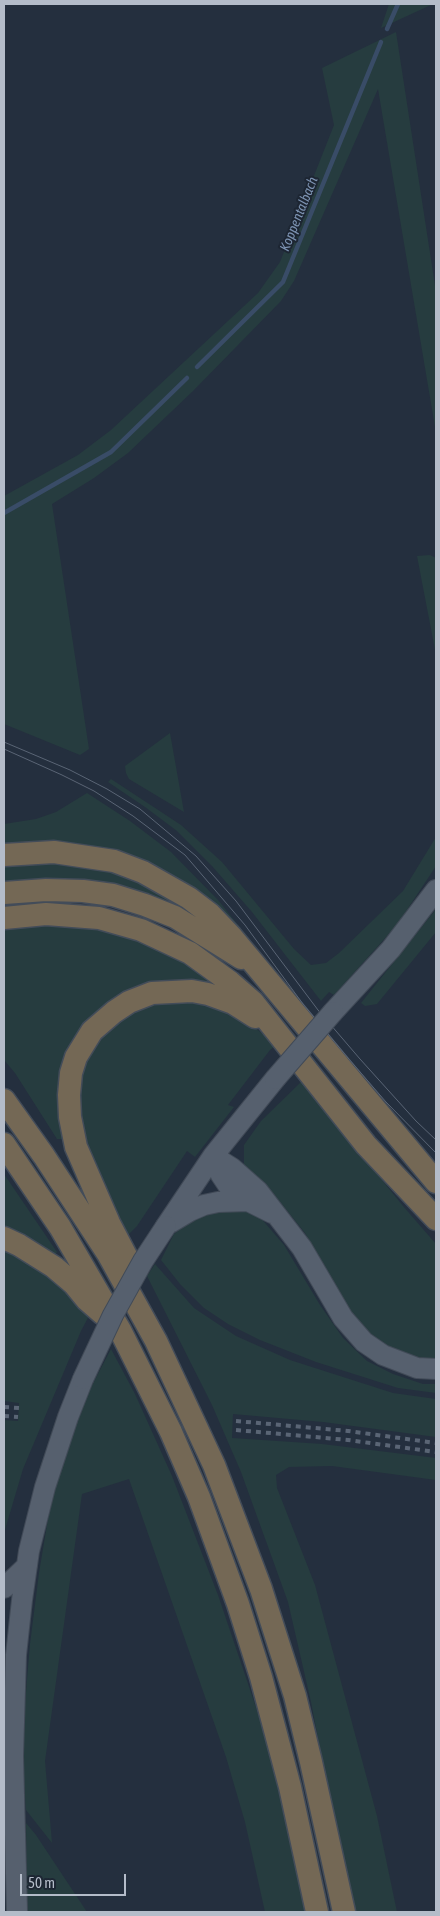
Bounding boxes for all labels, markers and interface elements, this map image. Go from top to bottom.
water label: Koppentalbach [276,174,322,254]
scale bar [22,1864,129,1896]
text: 50 m [28,1874,55,1891]

